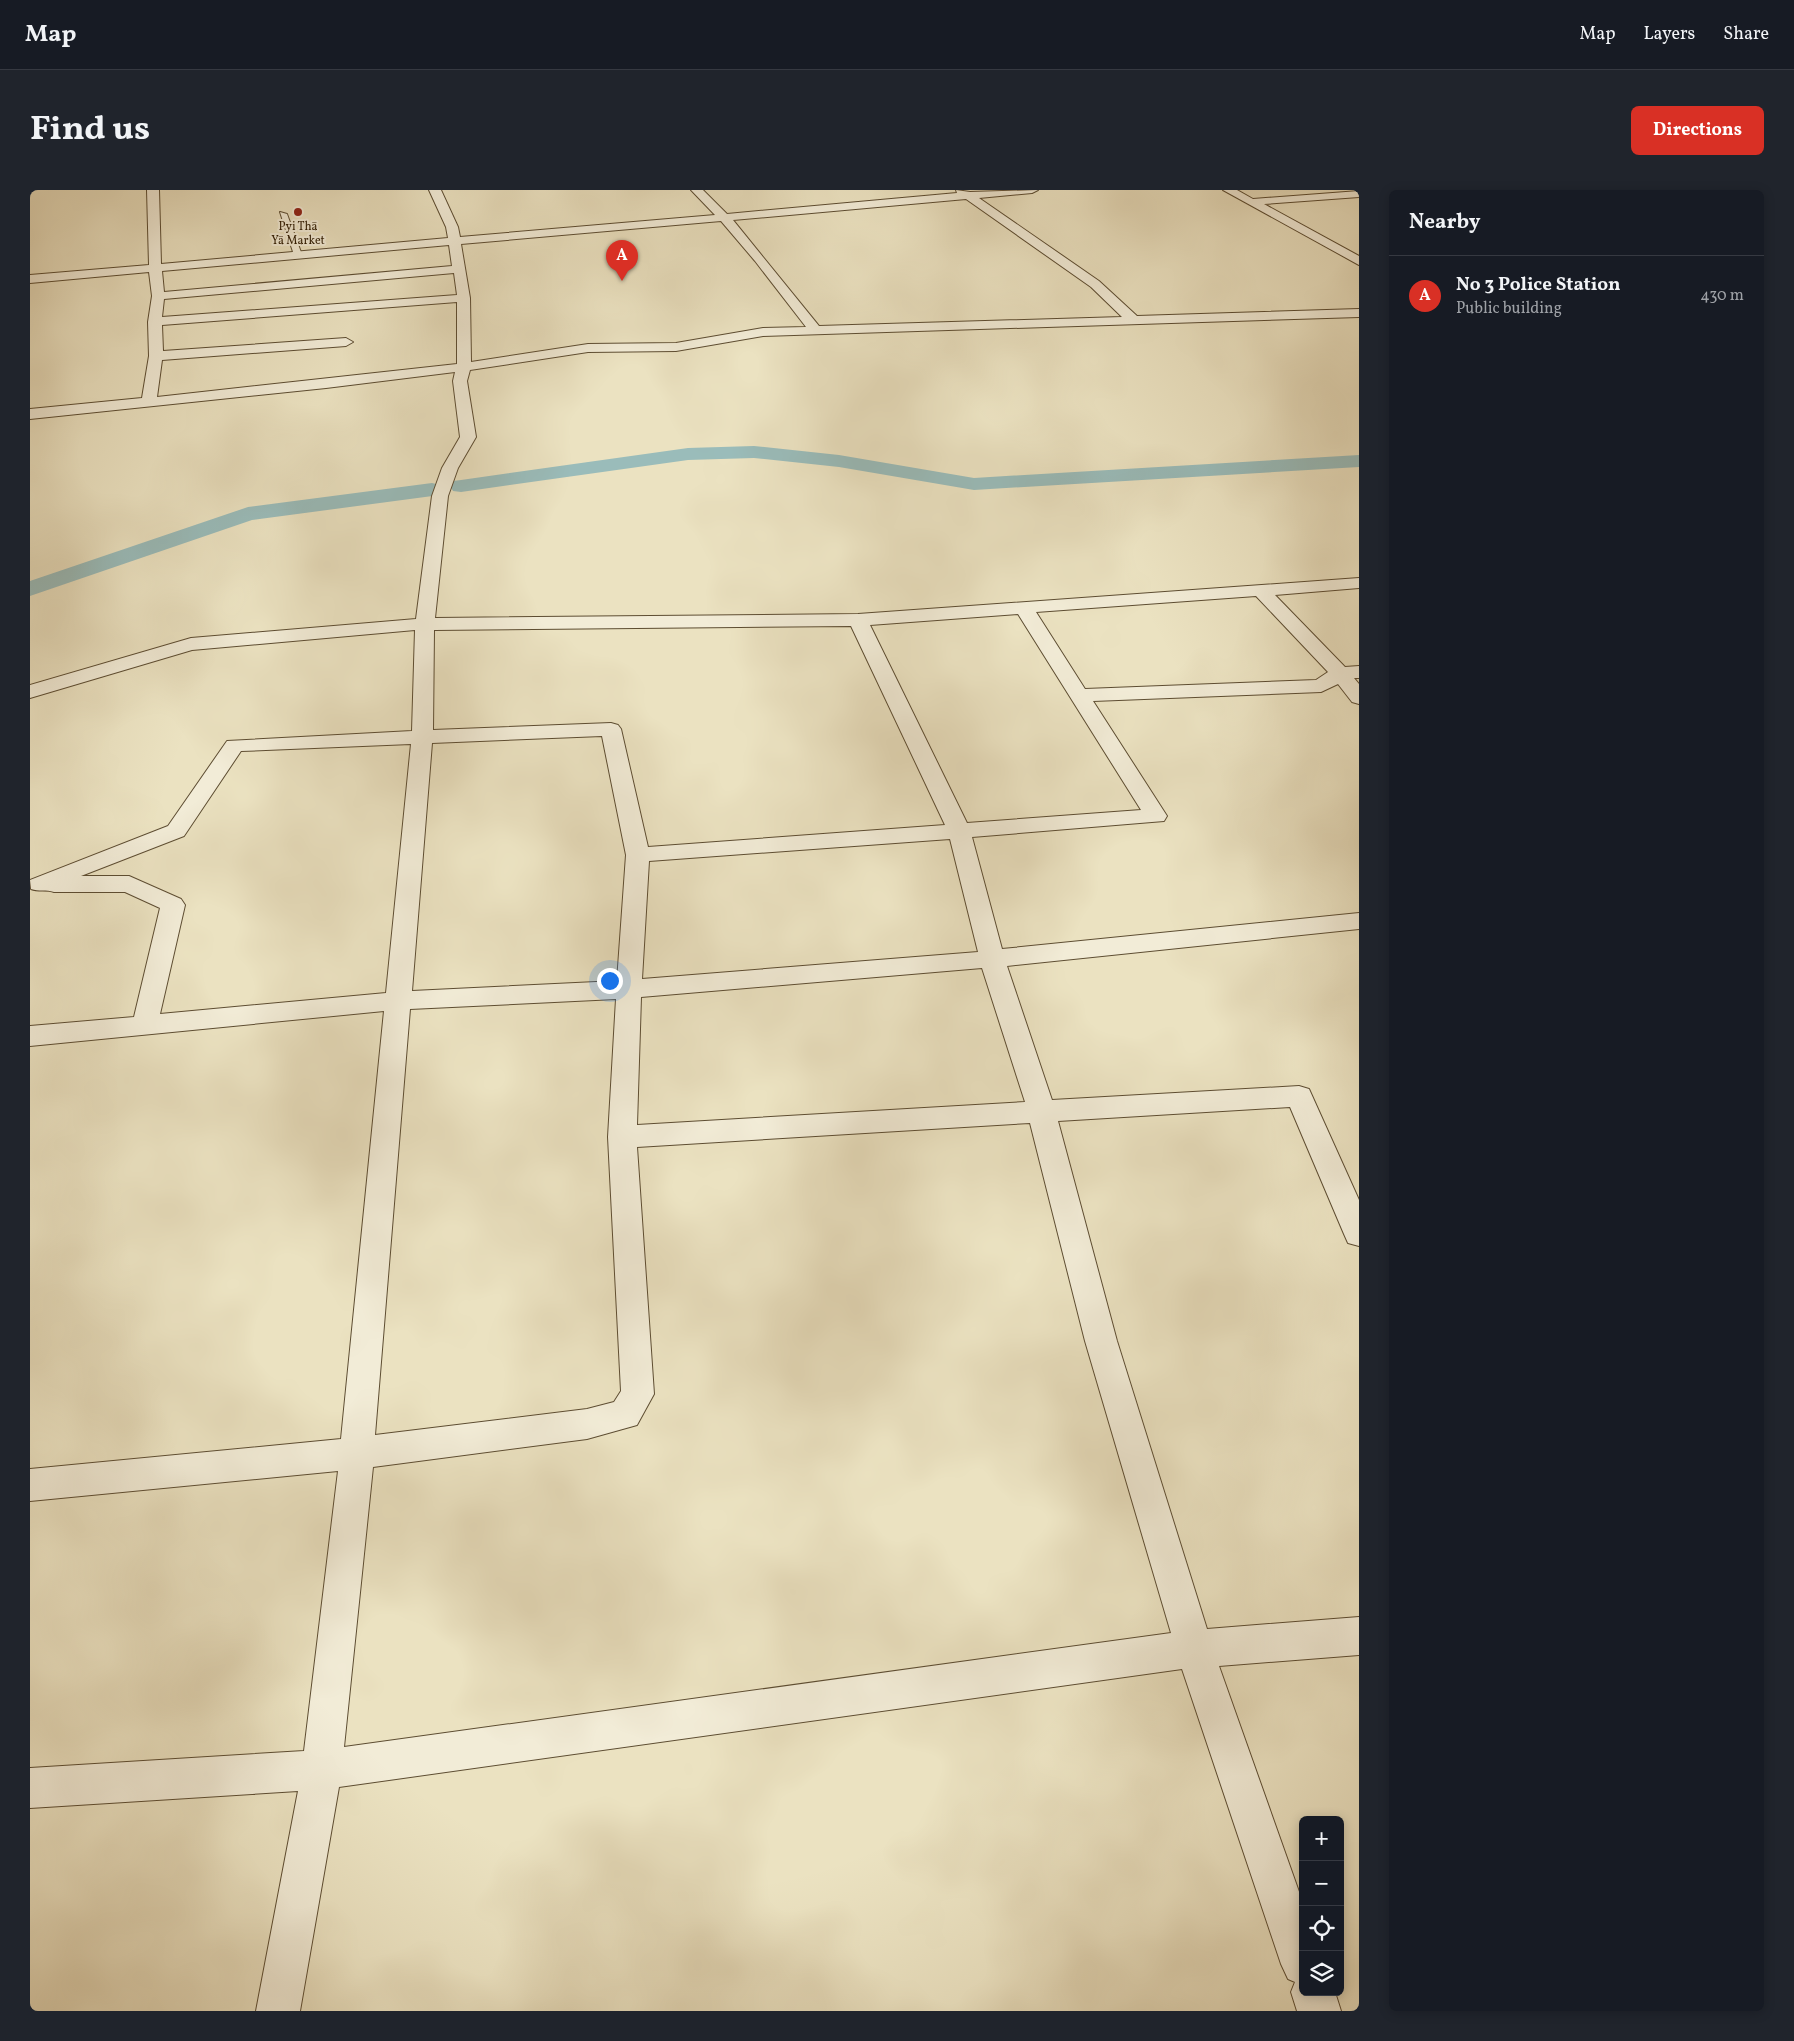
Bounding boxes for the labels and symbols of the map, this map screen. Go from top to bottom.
marker: Pyi Thā Yā Market [292,206,304,218]
place label: Pyi Thā Yā Market [271,219,325,249]
pin: A [606,240,638,281]
your location [597,968,623,994]

